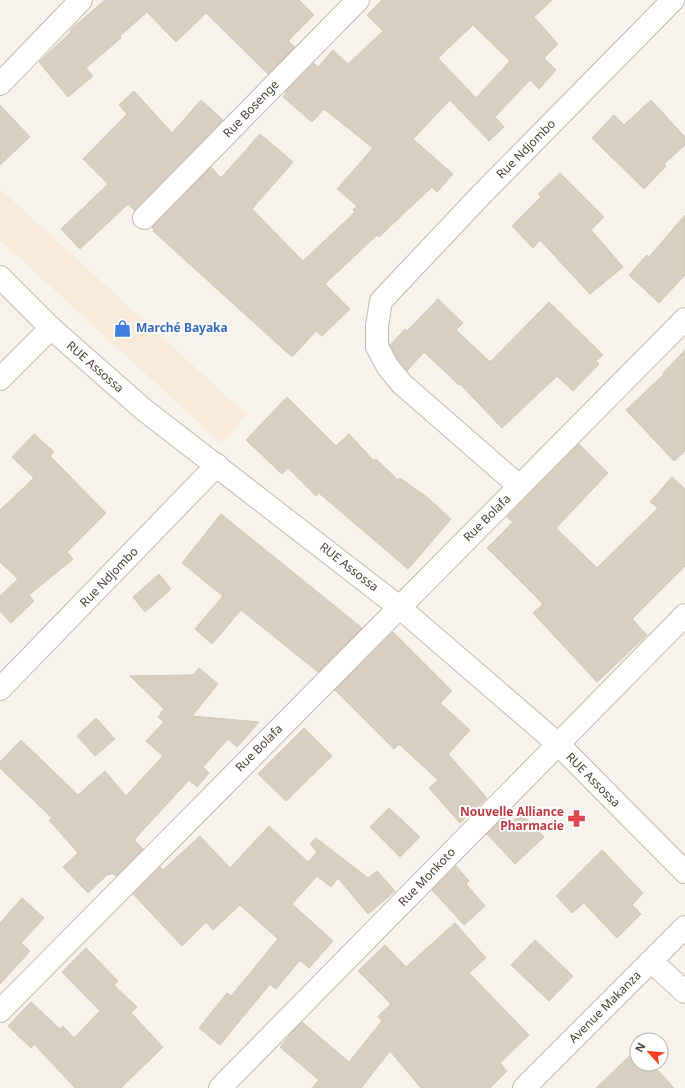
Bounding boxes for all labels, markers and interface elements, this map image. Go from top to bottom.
street label: Rue Bosenge [219,76,283,141]
street label: Rue Ndjombo [492,115,559,182]
shop icon: Marché Bayaka [113,318,133,338]
place label: Marché Bayaka [136,319,228,336]
street label: RUE Assossa [63,337,128,396]
street label: Rue Bolafa [459,490,514,545]
street label: RUE Assossa [316,538,382,595]
street label: Rue Ndjombo [76,543,142,610]
street label: Rue Bolafa [231,720,286,775]
street label: RUE Assossa [562,749,624,811]
place label: Nouvelle Alliance Pharmacie [460,803,564,834]
pharmacy icon: Nouvelle Alliance Pharmacie [567,809,587,829]
street label: Rue Monkoto [394,844,459,910]
street label: Avenue Makanza [565,967,645,1047]
north arrow [629,1032,669,1072]
text: N [631,1040,648,1055]

